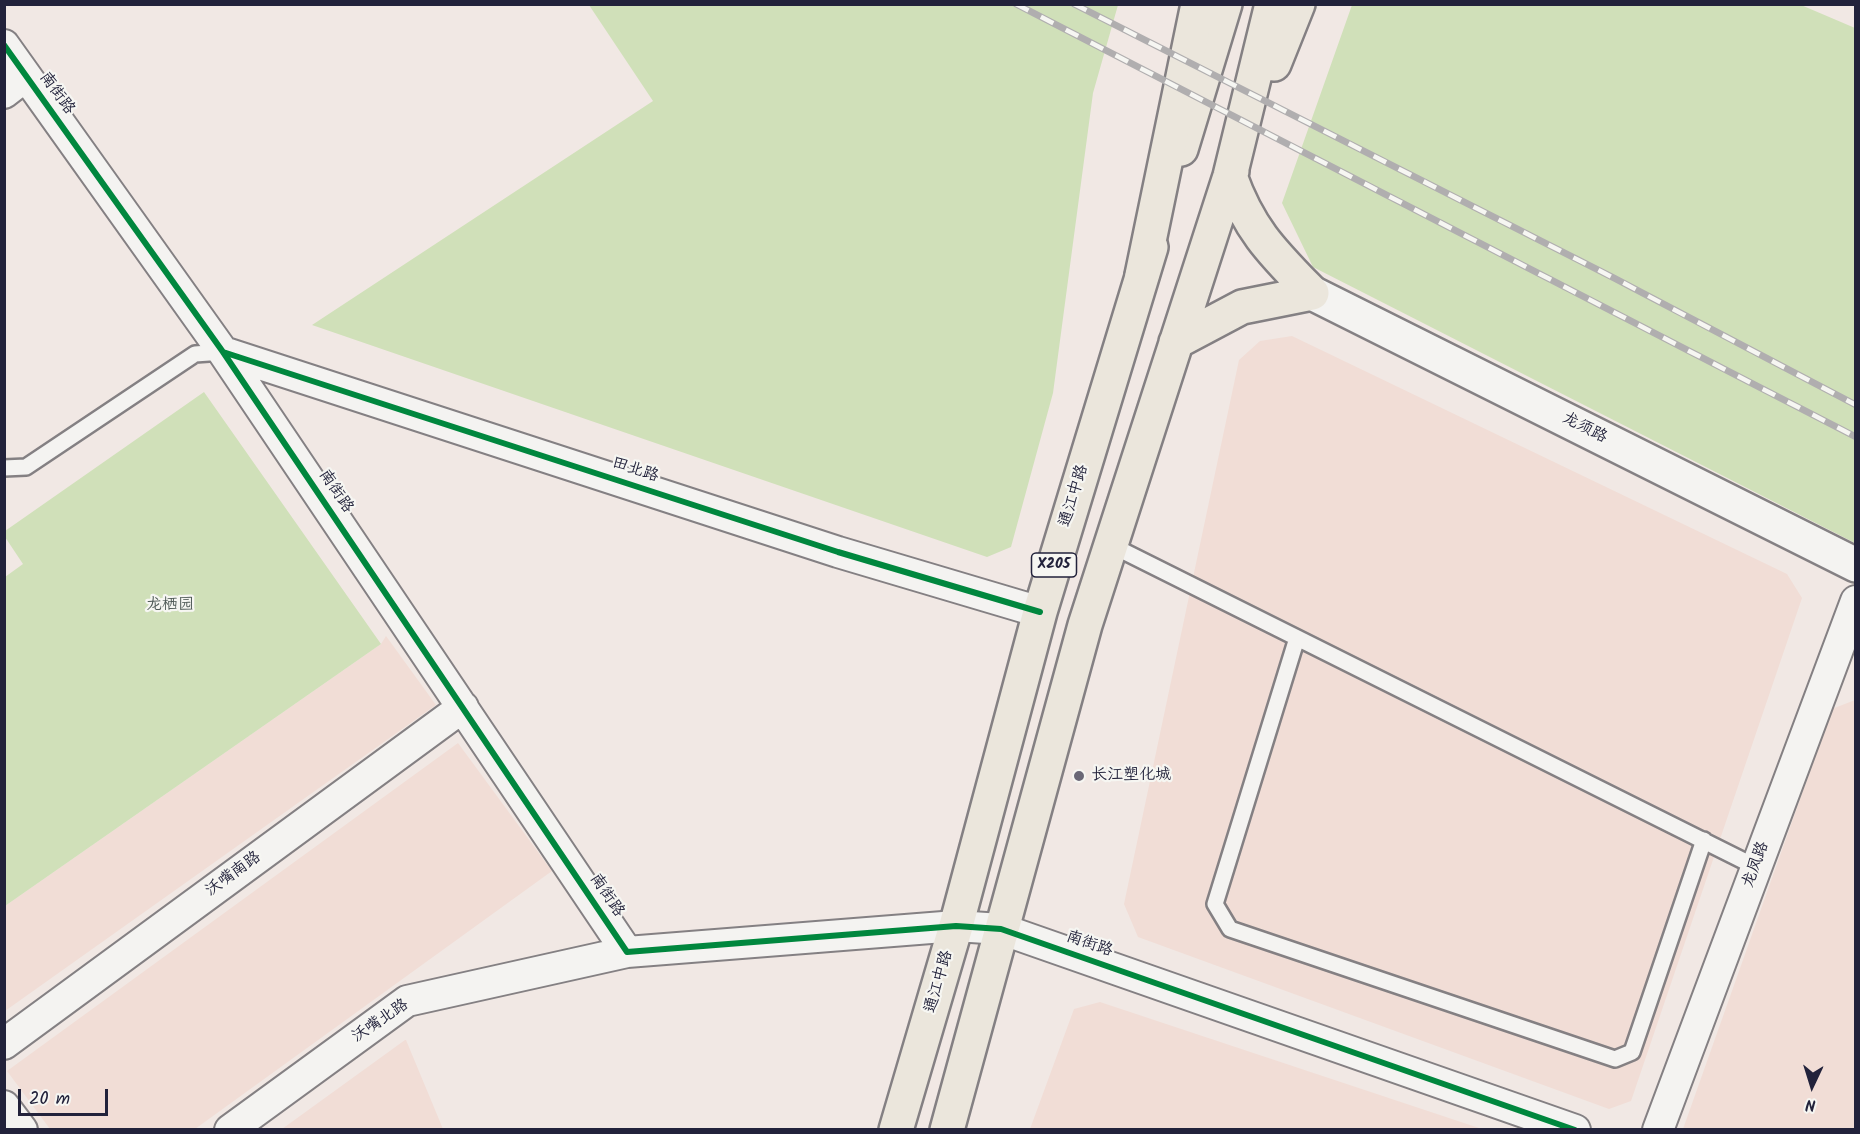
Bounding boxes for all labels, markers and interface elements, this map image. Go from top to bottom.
street label: 南街路 [34,69,78,119]
street label: 龙须路 [1558,410,1610,448]
street label: 田北路 [609,454,661,488]
street label: 通江中路 [1056,463,1094,529]
street label: 南街路 [314,467,356,517]
road number: X205 [1032,553,1076,577]
park label: 龙栖园 [146,596,194,616]
place label: 长江塑化城 [1091,766,1171,786]
marker: 长江塑化城 [1072,769,1086,783]
street label: 龙凤路 [1740,839,1774,891]
street label: 沃嘴南路 [202,848,266,902]
street label: 南街路 [585,871,627,921]
street label: 南街路 [1063,928,1115,962]
street label: 通江中路 [922,949,958,1015]
street label: 沃嘴北路 [349,996,413,1048]
north arrow [1782,1056,1842,1116]
scale bar [21,1077,111,1115]
text: 20 m [29,1085,70,1114]
text: N [1805,1092,1817,1117]

